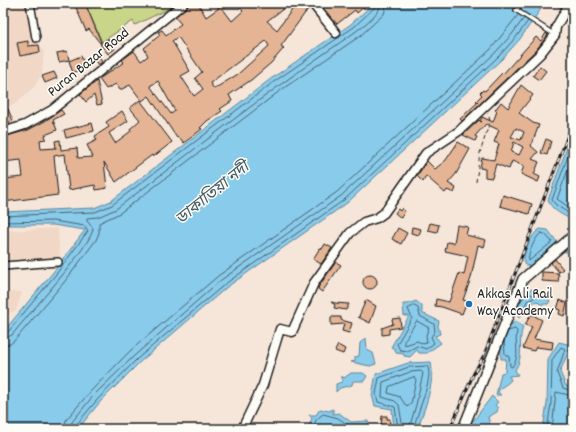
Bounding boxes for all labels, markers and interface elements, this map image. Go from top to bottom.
street label: Puran Bazar Road [43,23,135,103]
water label: ডাকাতিয়া নদী [171,155,257,231]
place label: Akkas Ali Rail Way Academy [477,284,554,323]
marker: Akkas Ali Rail Way Academy [464,299,474,309]

